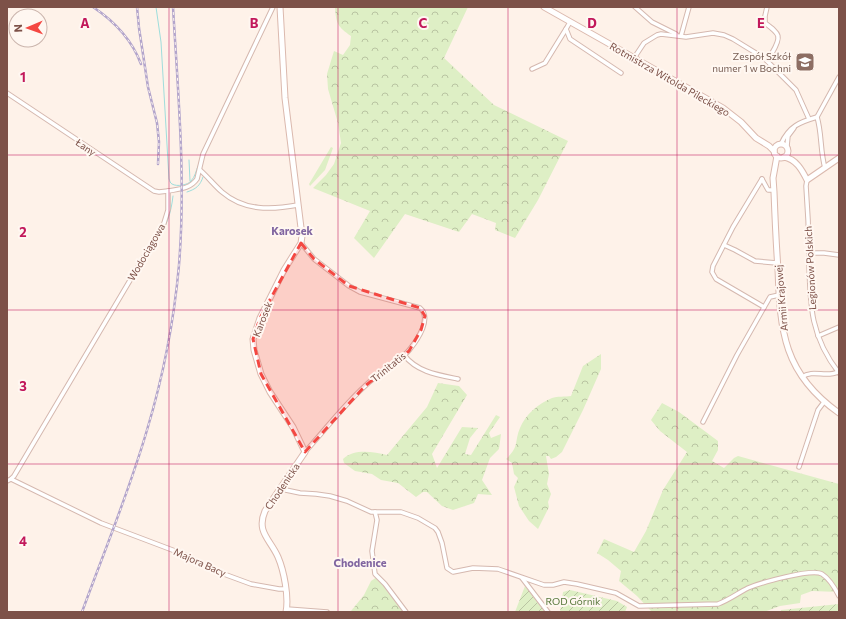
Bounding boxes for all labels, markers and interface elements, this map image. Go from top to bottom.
north arrow [8,8,48,48]
text: A [80,15,90,31]
text: B [250,15,259,31]
text: C [419,15,428,31]
text: D [587,15,597,31]
text: E [757,15,765,31]
text: N [11,24,24,33]
street label: Rotmistrza Witolda Pileckiego [608,40,732,118]
place label: Zespół Szkół numer 1 w Bochni [712,50,792,74]
school or university icon: Zespół Szkół numer 1 w Bochni [794,51,816,73]
text: 1 [20,69,26,85]
street label: Łany [73,135,98,158]
street label: Wodociągowa [125,221,167,283]
text: 2 [19,224,27,240]
district label: Karosek [271,224,313,237]
street label: Legionów Polskich [802,226,818,310]
street label: Armii Krajowej [772,264,790,332]
street label: Karosek [250,299,274,338]
street label: Trinitatis [368,349,408,385]
text: 3 [19,378,27,394]
street label: Chodenicka [262,460,302,512]
text: 4 [19,533,27,549]
street label: Majora Bacy [172,545,228,579]
district label: Chodenice [333,556,387,569]
park label: ROD Górnik [545,595,601,607]

